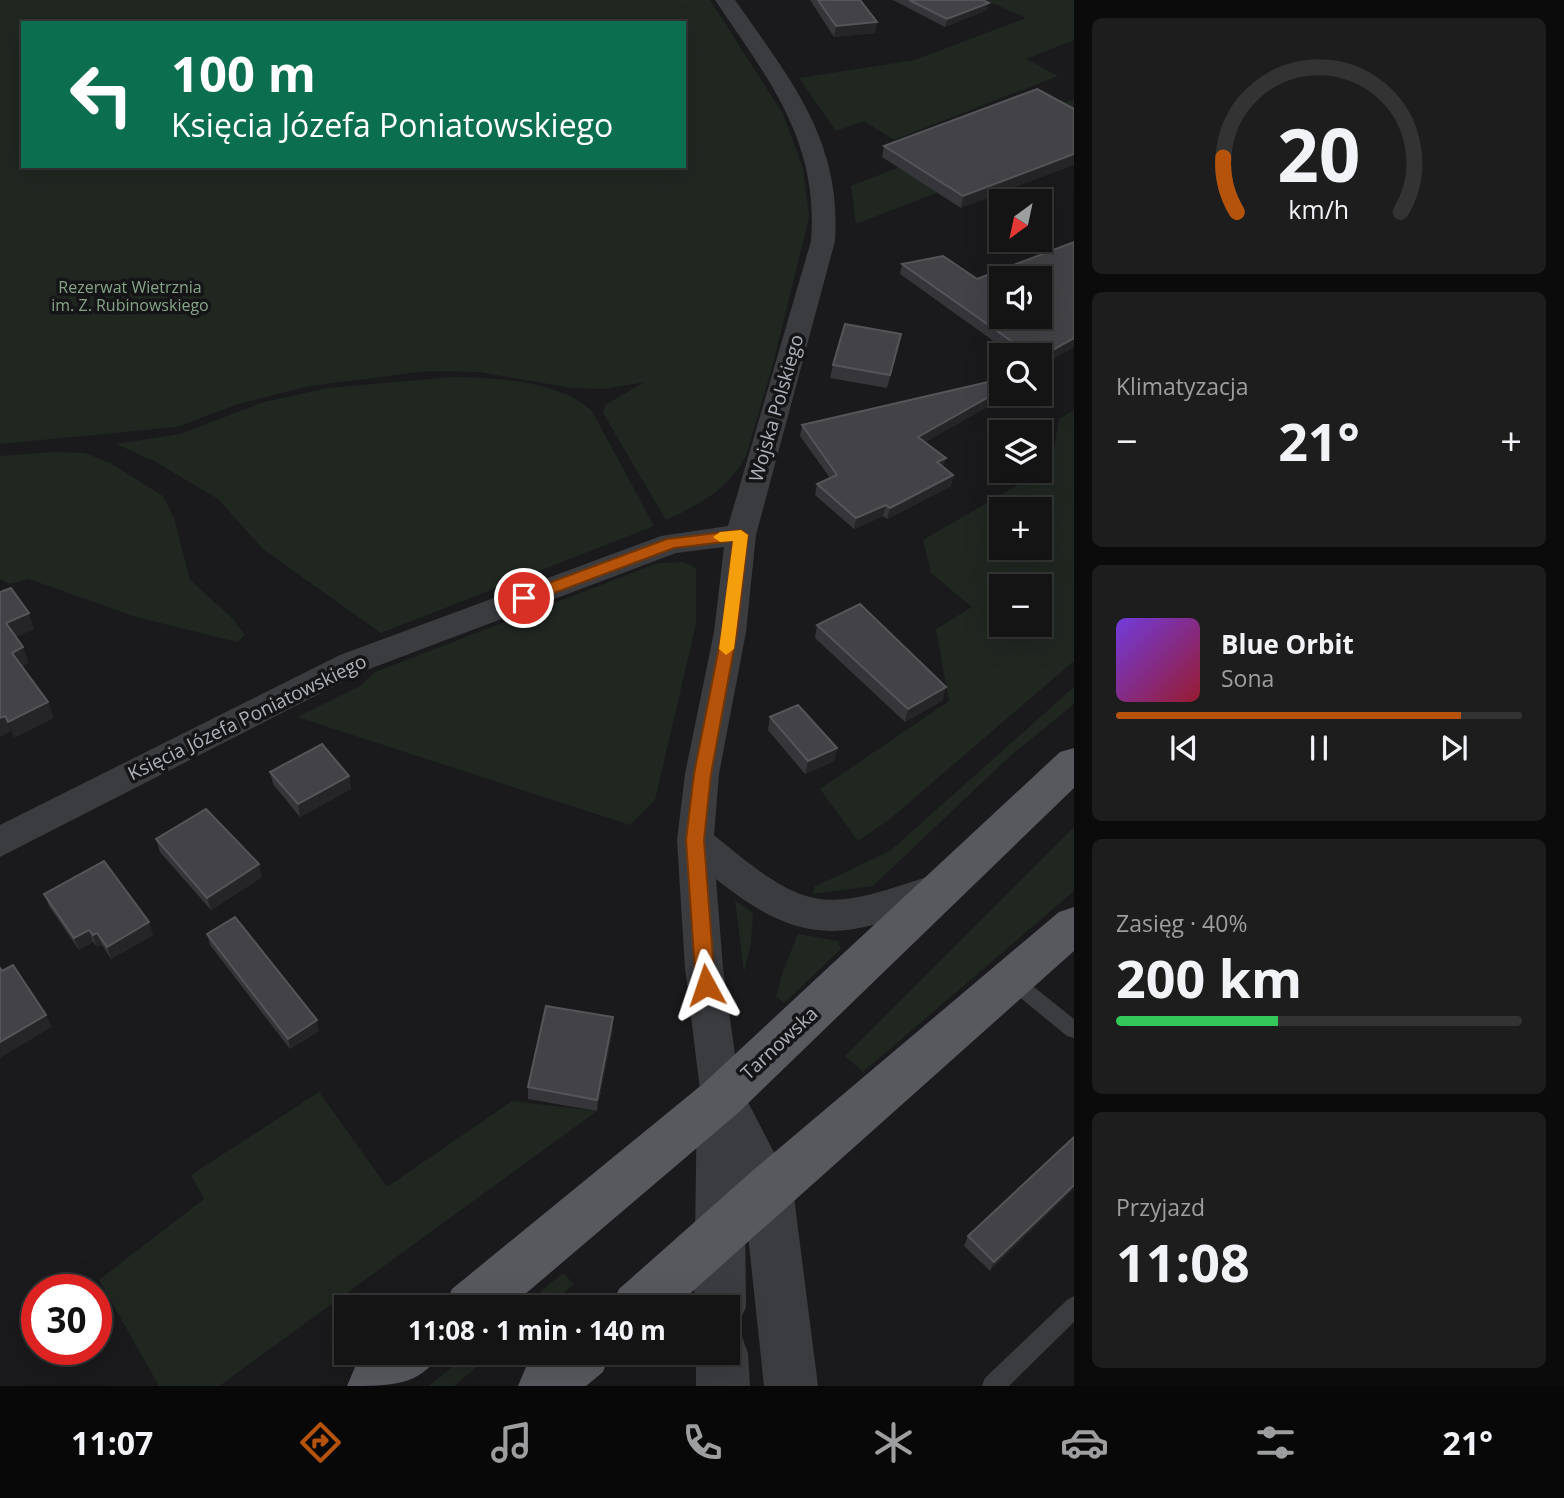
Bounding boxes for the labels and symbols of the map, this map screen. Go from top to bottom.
north arrow [989,189,1052,252]
park label: Rezerwat Wietrznia im. Z. Rubinowskiego [51,276,209,316]
street label: Wojska Polskiego [743,331,809,485]
pin [494,568,554,628]
street label: Księcia Józefa Poniatowskiego [123,648,371,786]
position arrow [669,948,743,1022]
street label: Tarnowska [735,1001,823,1085]
speed limit sign: 30 [21,1274,112,1365]

